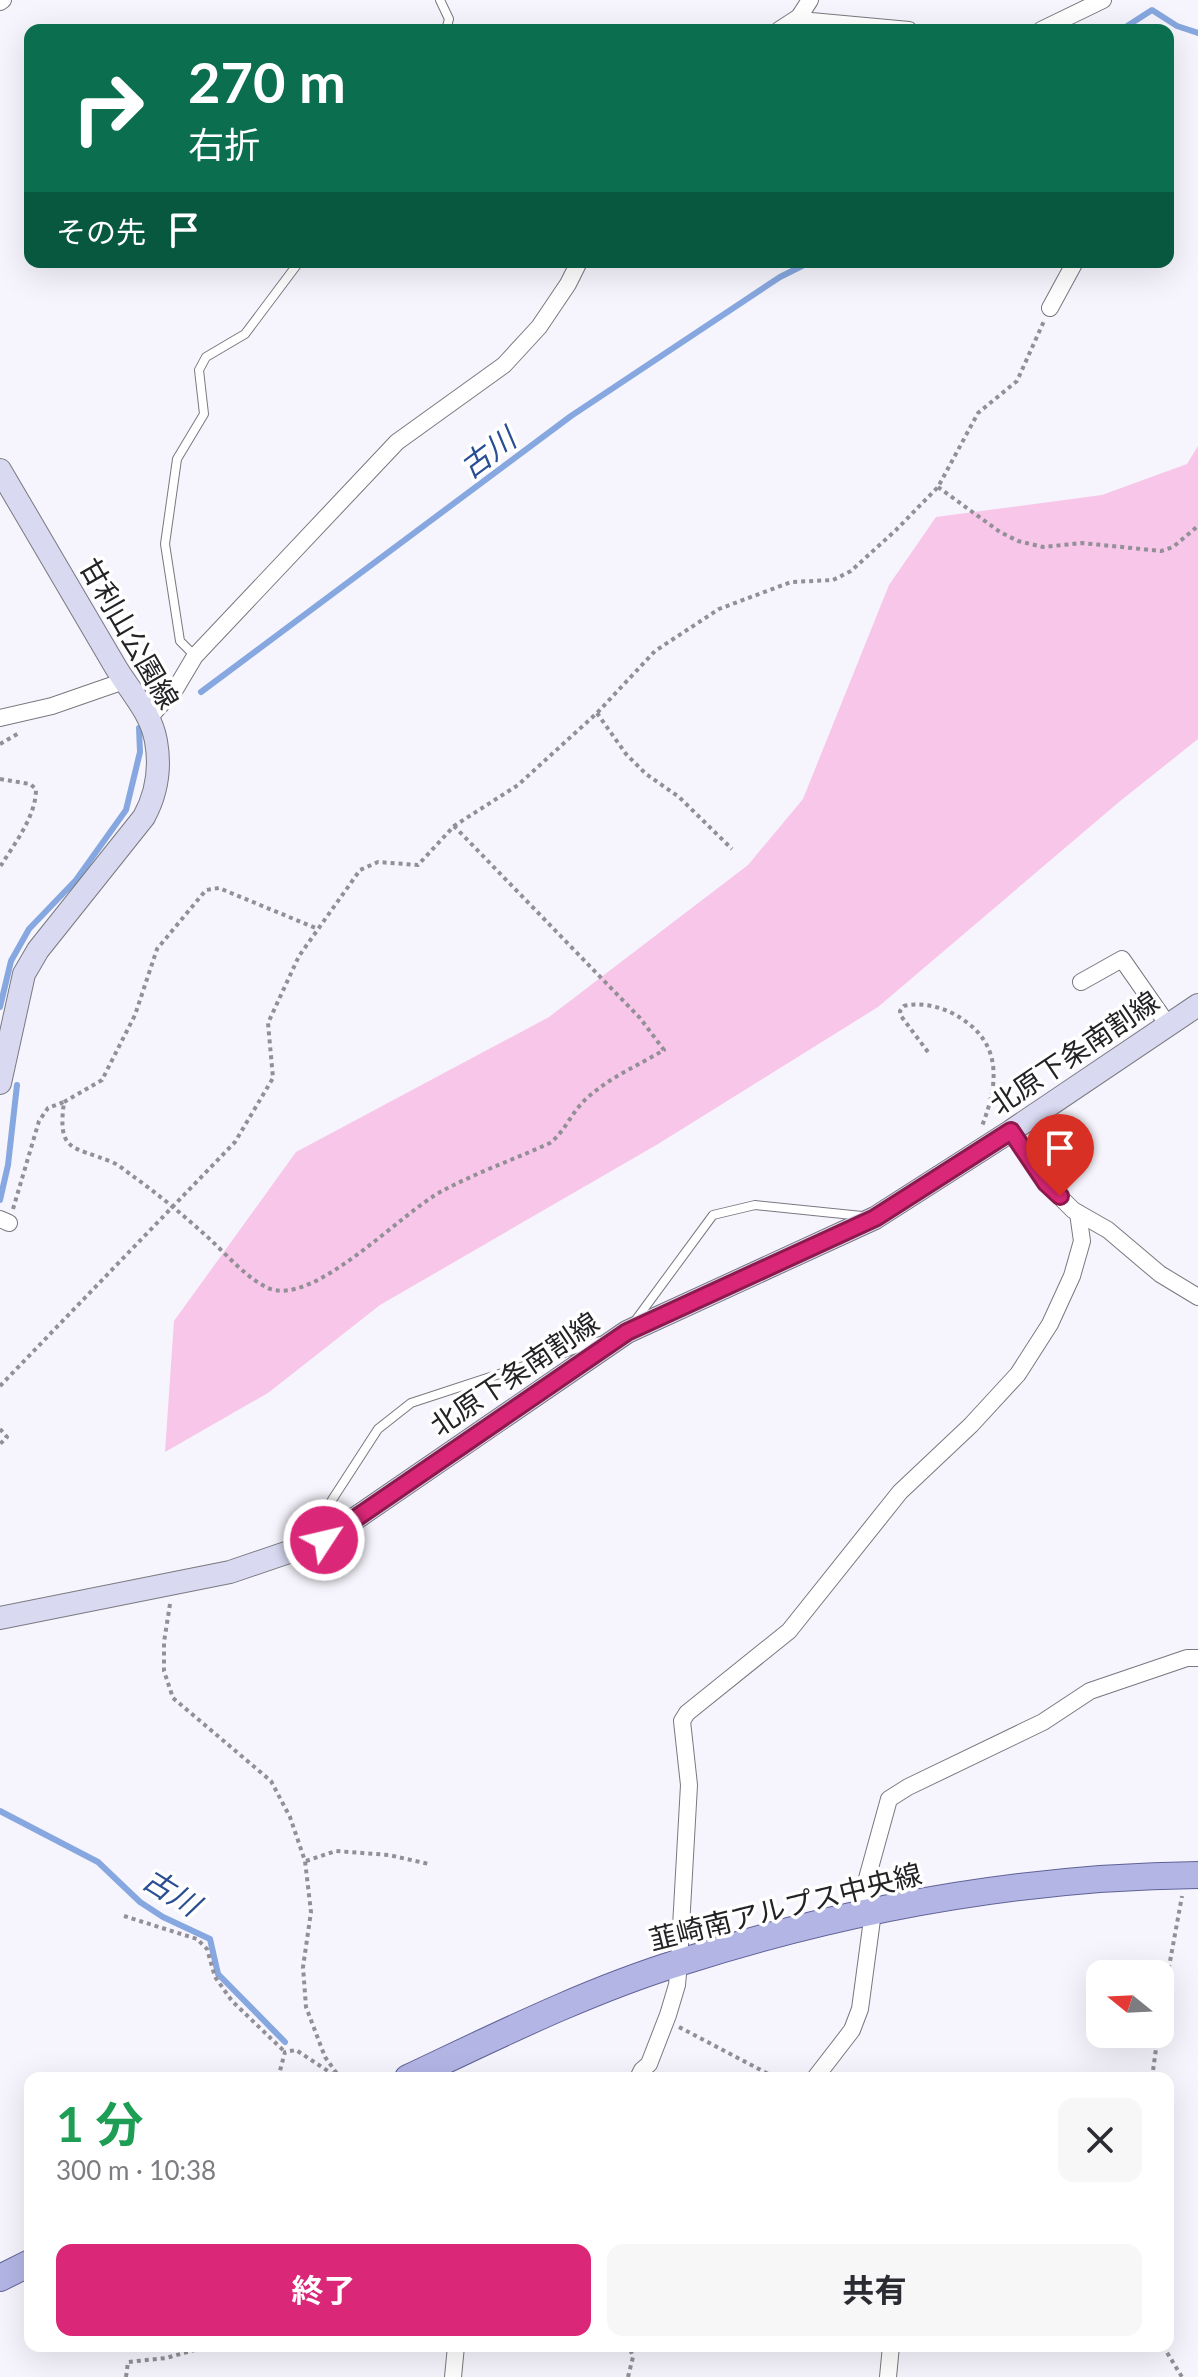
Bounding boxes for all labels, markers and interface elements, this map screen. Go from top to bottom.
text: 270 m [188,48,346,115]
icon: right [56,56,160,160]
text: 右折 [188,122,260,166]
icon: arrive [162,208,206,252]
text: その先 [56,213,146,249]
water label: 古川 [452,418,524,484]
street label: 甘利山公園線 [73,552,187,714]
street label: 北原下条南割線 [983,983,1165,1121]
pin [1026,1114,1094,1196]
icon: arrive [1038,1126,1082,1170]
street label: 北原下条南割線 [423,1304,605,1442]
position arrow [282,1498,366,1582]
street label: 韮崎南アルプス中央線 [645,1856,925,1956]
water label: 古川 [137,1860,210,1924]
north arrow [1086,1960,1174,2048]
map controls [1086,1960,1174,2048]
text: 1 分 [56,2095,144,2152]
button: close [1058,2098,1142,2182]
text: 300 m · 10:38 [56,2154,216,2186]
button: 終了 [56,2244,591,2336]
button: 共有 [607,2244,1142,2336]

